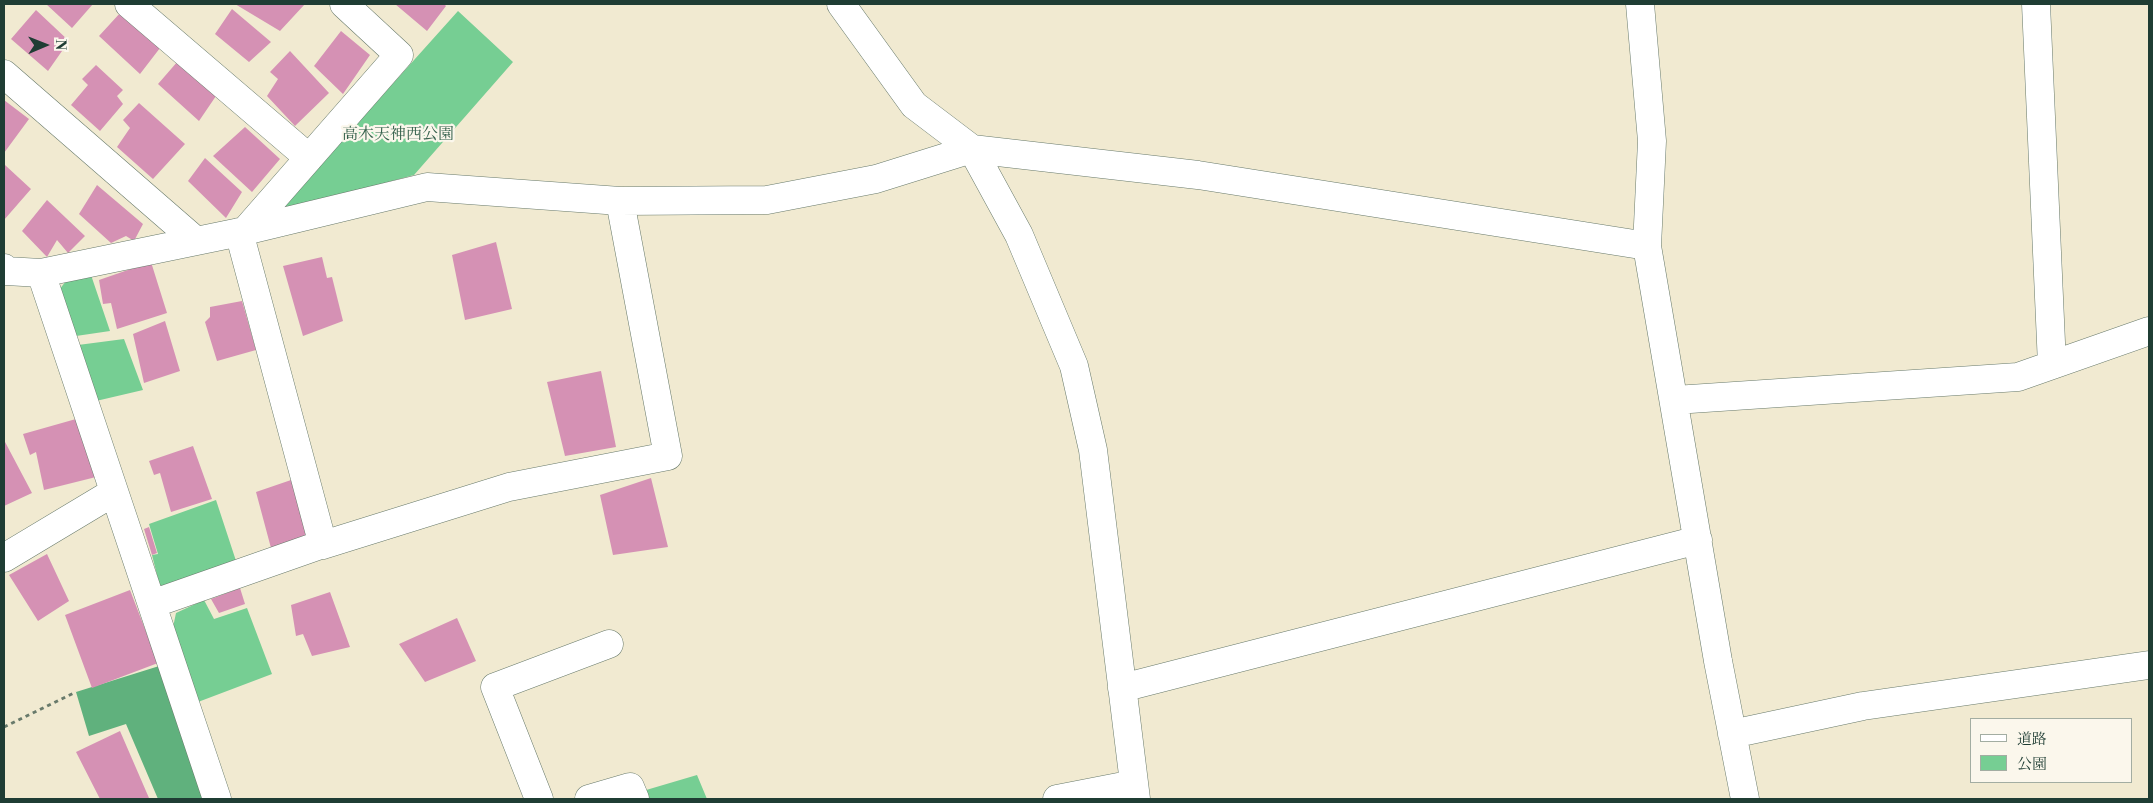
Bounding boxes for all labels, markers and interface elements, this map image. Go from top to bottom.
north arrow [20,20,70,70]
text: N [51,39,69,50]
park label: 高木天神西公園 [342,125,454,145]
legend [1970,718,2133,783]
text: 道路 [2017,730,2047,749]
text: 公園 [2017,755,2047,774]

